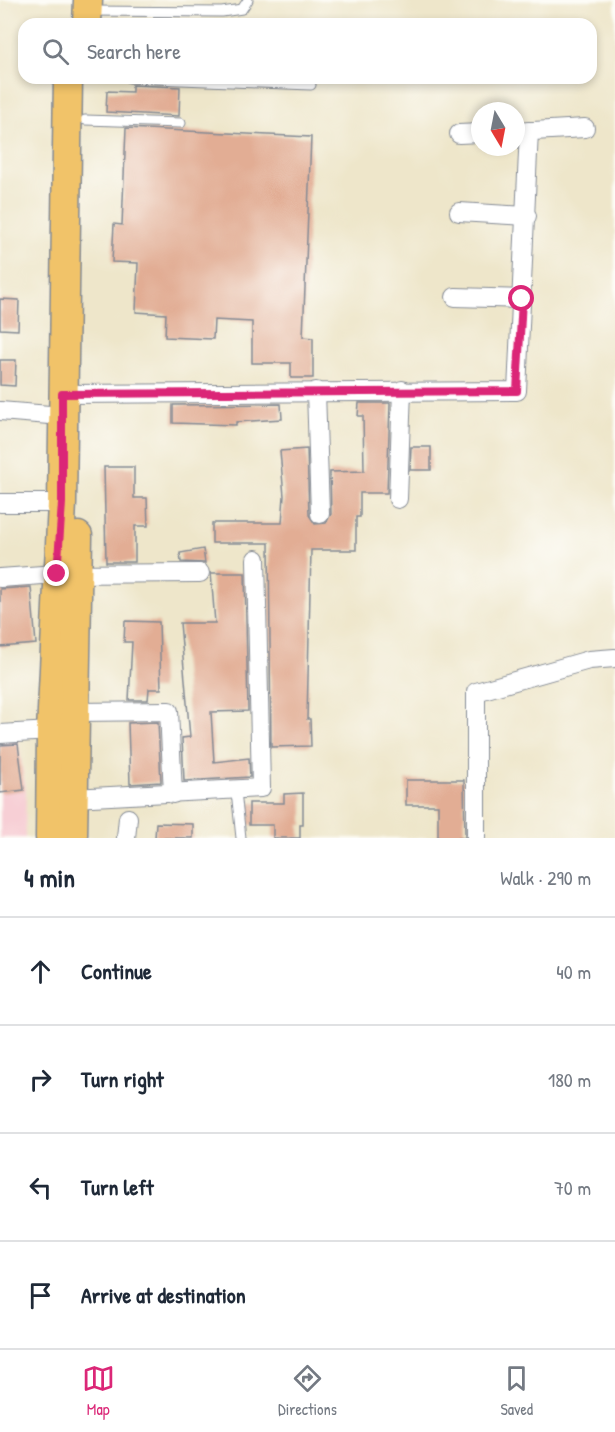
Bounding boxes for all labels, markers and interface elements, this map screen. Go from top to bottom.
search box [18,18,597,84]
icon: search [39,35,72,68]
text: Search here [87,36,181,66]
north arrow [471,102,525,156]
route start [508,285,534,311]
route end [43,560,69,586]
text: 4 min [24,860,75,895]
text: Walk · 290 m [500,864,591,891]
icon: ahead [24,955,57,988]
text: Continue [81,956,152,986]
text: 40 m [556,958,591,985]
icon: right [24,1063,57,1096]
text: Turn right [81,1064,164,1094]
text: 180 m [548,1066,591,1093]
icon: left [24,1171,57,1204]
text: Turn left [81,1172,154,1202]
text: 70 m [554,1174,591,1201]
icon: arrive [24,1279,57,1312]
text: Arrive at destination [81,1280,246,1310]
tab: Map [82,1362,115,1420]
tab: Directions [278,1362,337,1420]
tab: Saved [500,1362,533,1420]

